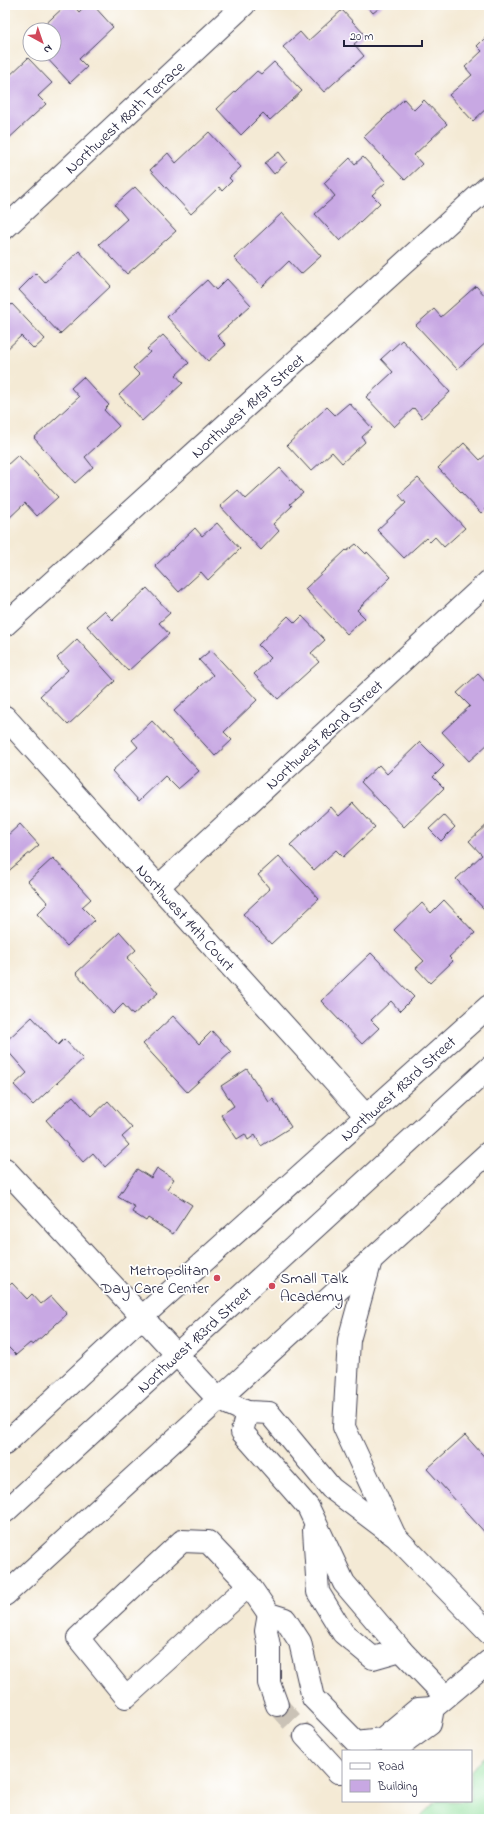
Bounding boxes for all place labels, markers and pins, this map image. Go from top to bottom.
place label: Metropolitan Day Care Center [100,1259,209,1301]
place label: Small Talk Academy [280,1267,349,1309]
marker: Metropolitan Day Care Center [212,1273,222,1283]
marker: Small Talk Academy [267,1281,277,1291]

